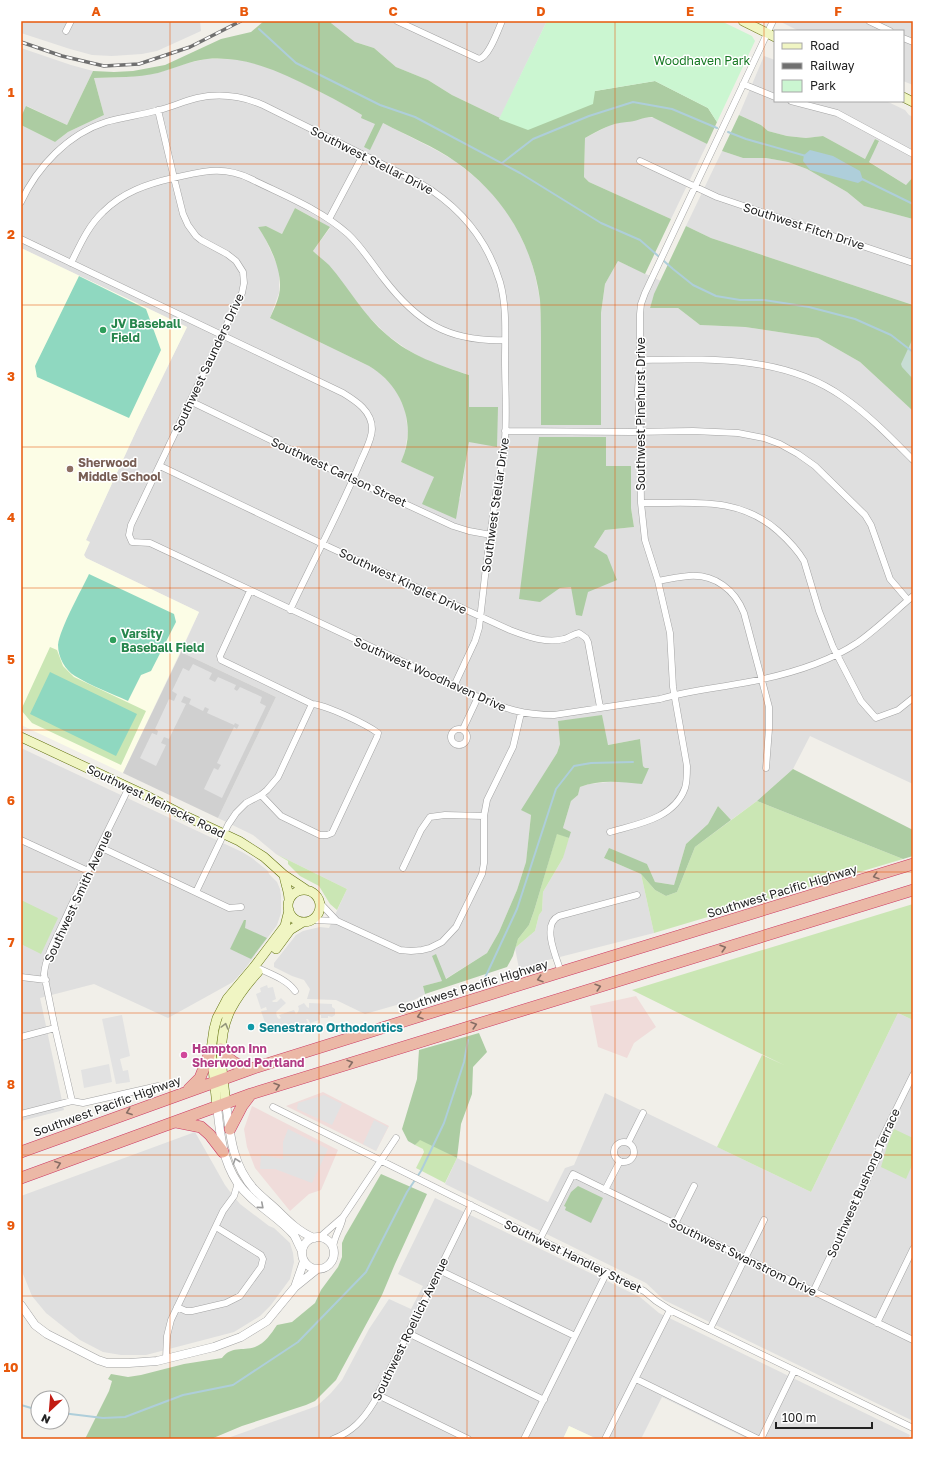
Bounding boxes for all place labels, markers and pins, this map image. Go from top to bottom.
place label: JV Baseball Field [111,316,181,345]
marker: JV Baseball Field [98,325,108,335]
place label: Sherwood Middle School [78,455,161,484]
marker: Sherwood Middle School [65,464,75,474]
place label: Varsity Baseball Field [121,626,204,655]
marker: Varsity Baseball Field [108,635,118,645]
place label: Senestraro Orthodontics [259,1020,403,1035]
marker: Senestraro Orthodontics [246,1022,256,1032]
place label: Hampton Inn Sherwood Portland [192,1041,304,1070]
marker: Hampton Inn Sherwood Portland [179,1050,189,1060]

